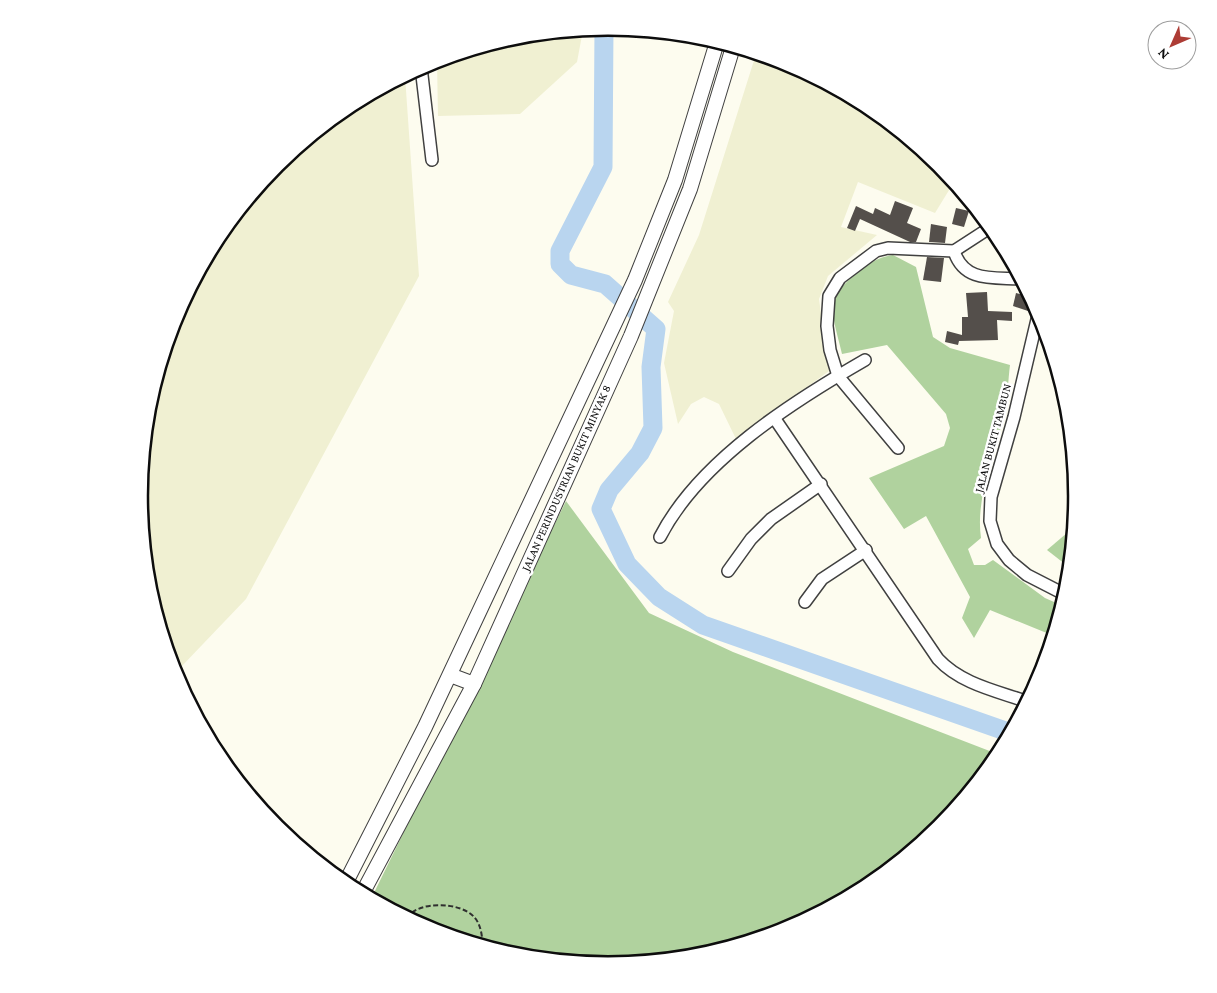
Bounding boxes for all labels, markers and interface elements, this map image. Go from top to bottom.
north arrow [1147,20,1197,70]
text: N [1153,45,1172,63]
street label: JALAN BUKIT TAMBUN [971,382,1014,495]
street label: JALAN PERINDUSTRIAN BUKIT MINYAK 8 [518,383,614,574]

